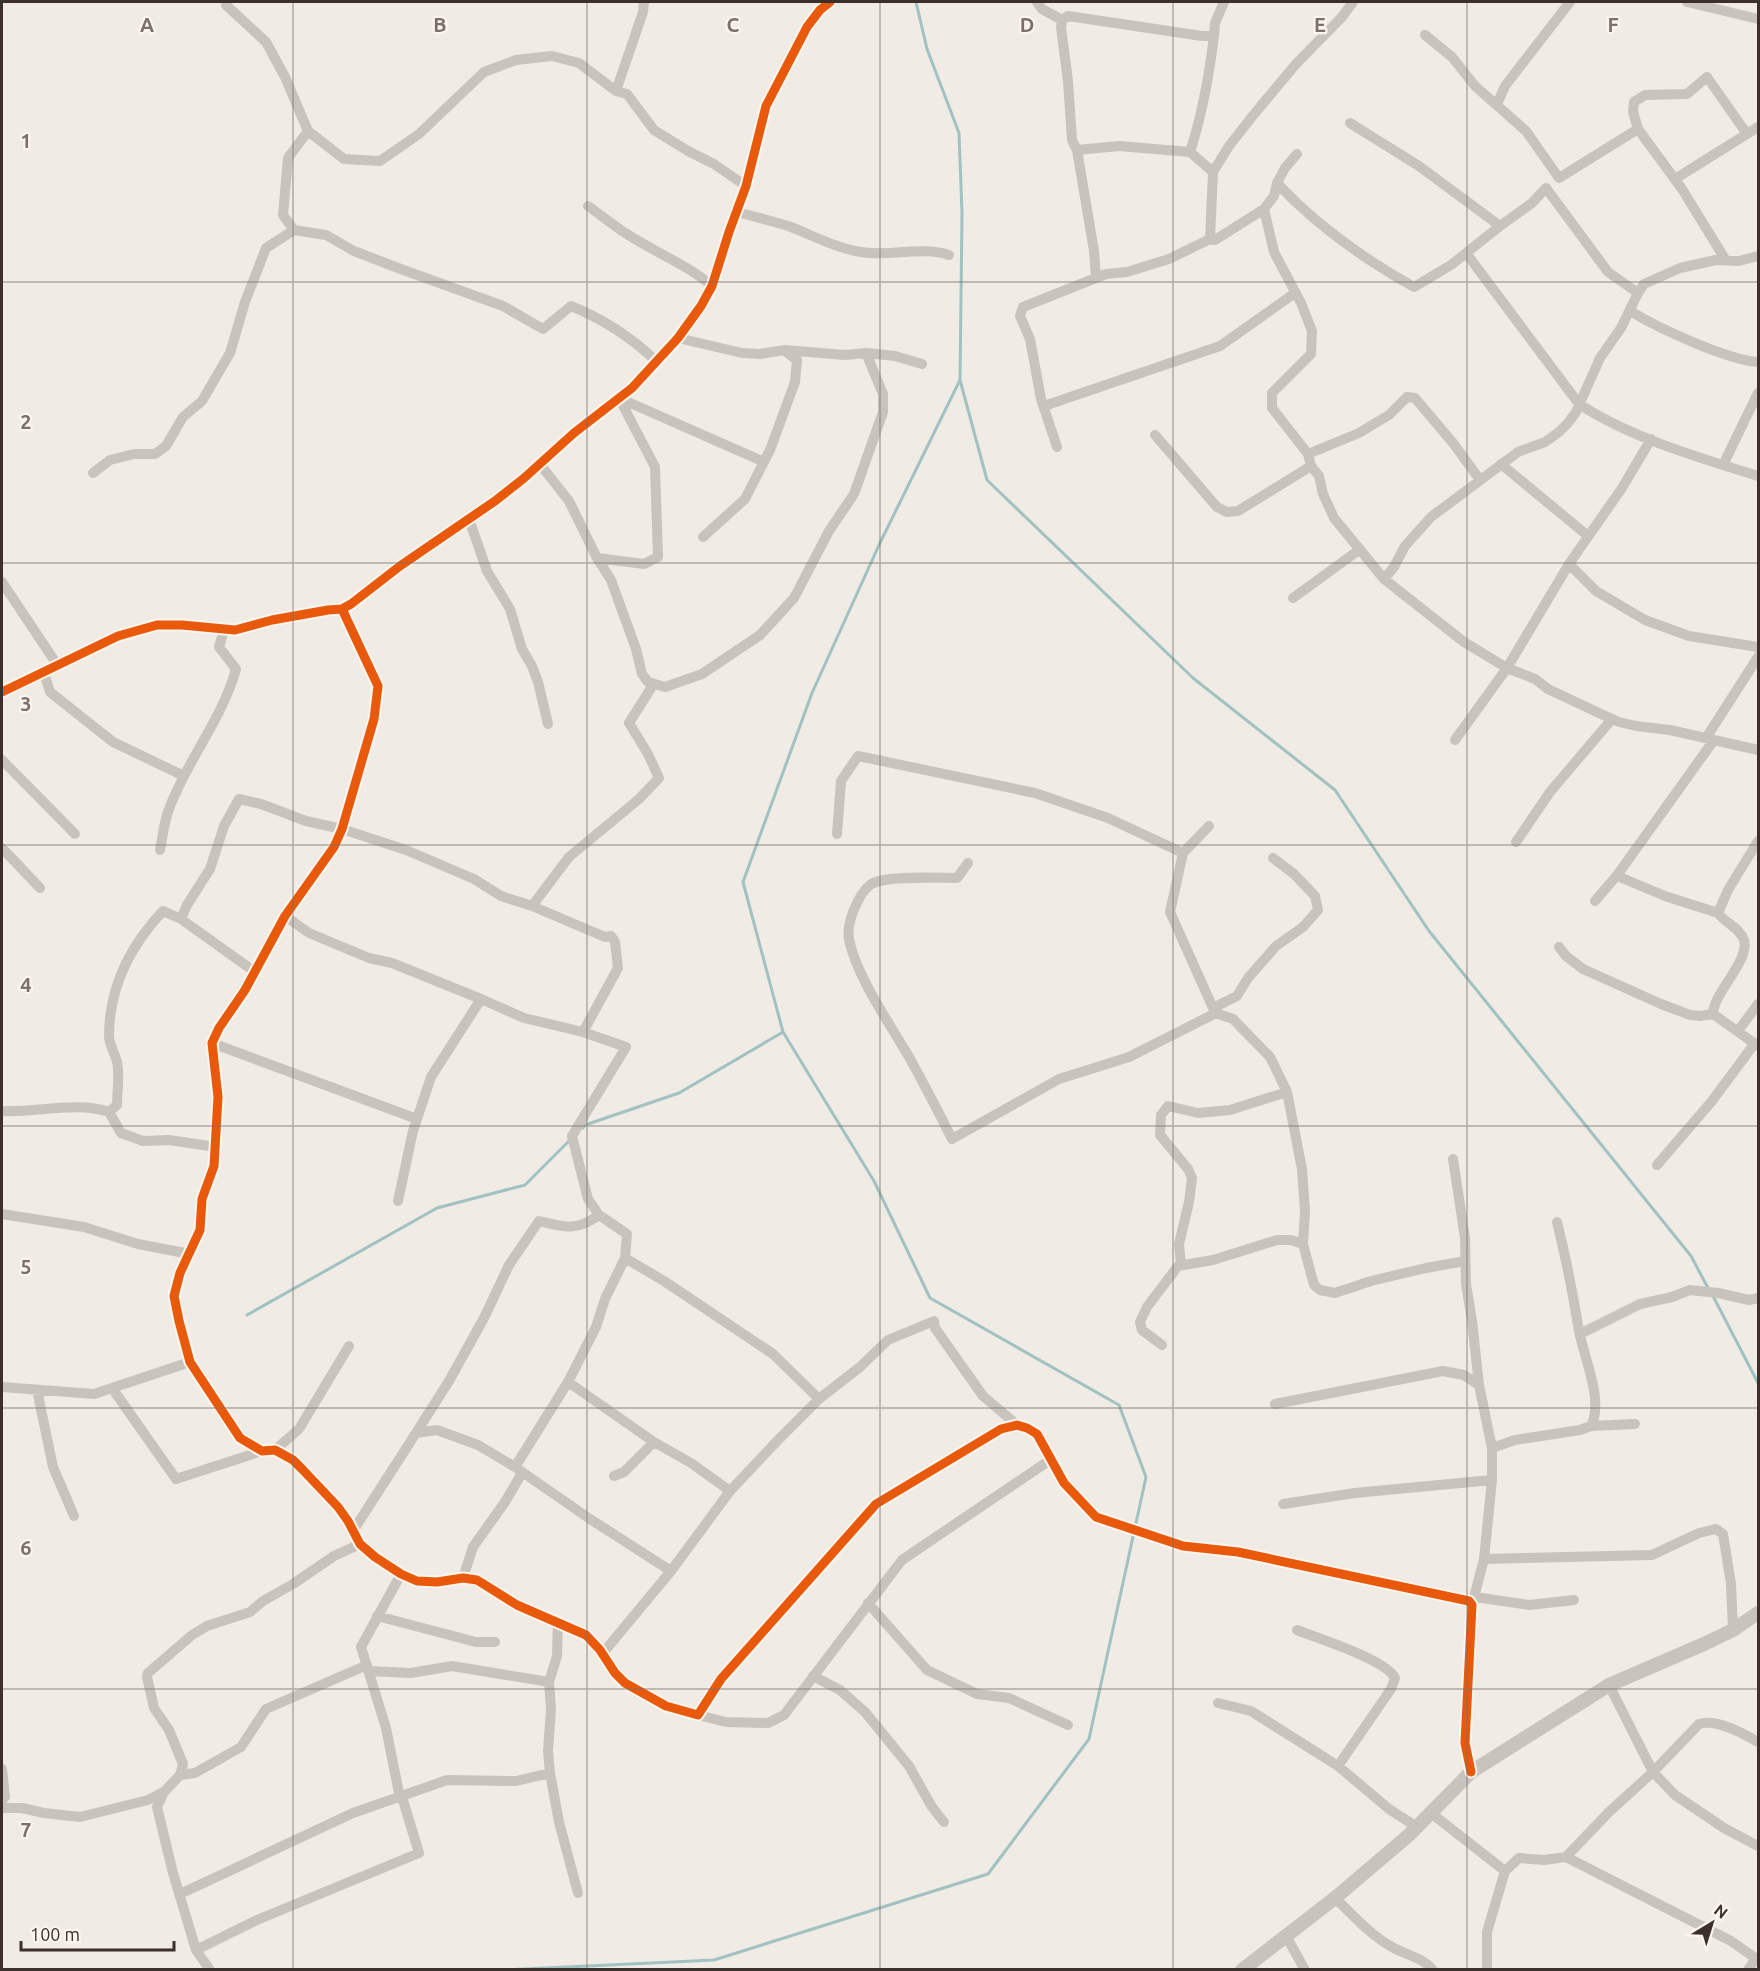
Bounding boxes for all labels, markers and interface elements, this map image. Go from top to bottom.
text: A [140,13,154,36]
text: B [433,13,447,36]
text: C [727,13,740,36]
text: D [1020,13,1034,36]
text: E [1314,13,1326,36]
text: F [1607,13,1619,36]
text: 1 [20,129,32,152]
text: 2 [20,410,32,433]
text: 3 [20,692,32,715]
text: 4 [20,973,32,996]
text: 5 [20,1255,32,1278]
text: 6 [20,1536,32,1559]
text: 7 [20,1818,32,1841]
north arrow [1682,1893,1742,1953]
text: N [1711,1900,1731,1922]
scale bar [21,1914,174,1952]
text: 100 m [30,1924,80,1944]

